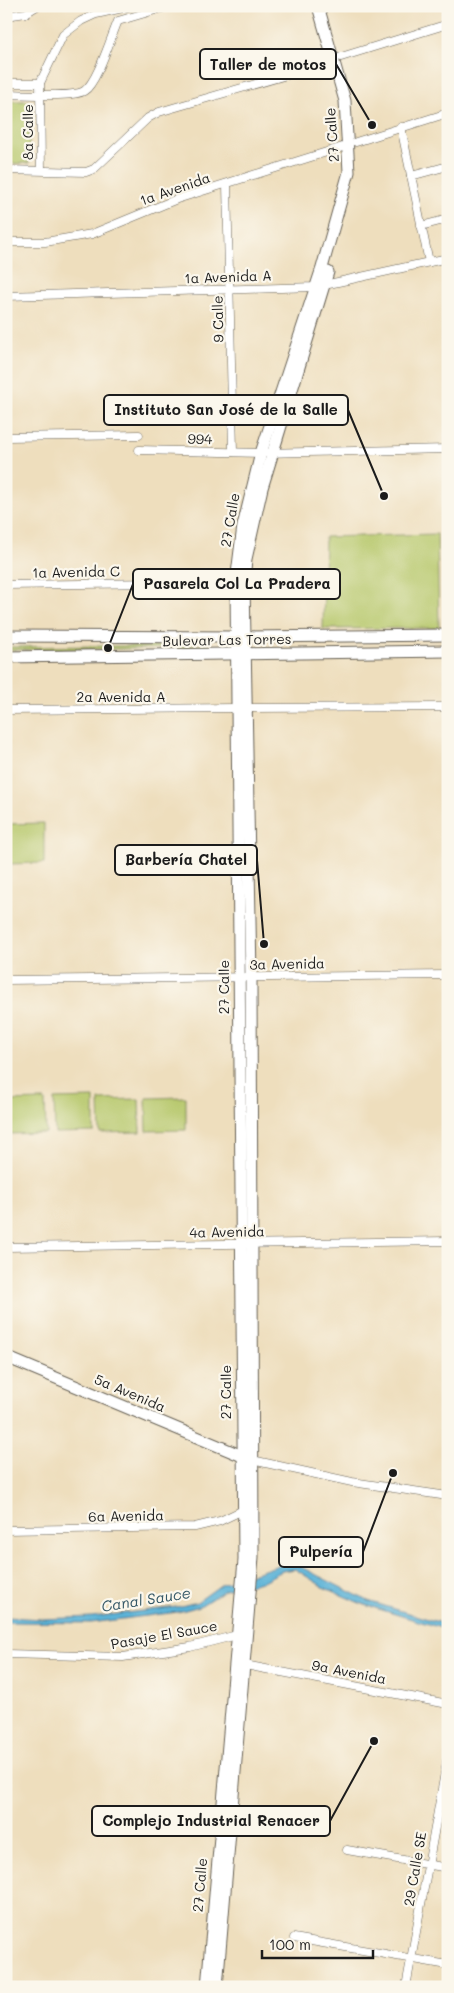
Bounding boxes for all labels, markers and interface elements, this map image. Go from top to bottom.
callout: Taller de motos [200,49,336,79]
text: Taller de motos [210,54,326,74]
street label: 8a Calle [18,104,37,160]
street label: 27 Calle [320,107,343,163]
street label: 1a Avenida [137,168,213,209]
street label: 1a Avenida A [184,265,272,288]
street label: 9 Calle [208,295,227,343]
callout: Instituto San José de la Salle [104,395,348,425]
text: Instituto San José de la Salle [114,399,338,419]
street label: 994 [187,429,213,448]
street label: 27 Calle [215,491,244,548]
street label: 1a Avenida C [32,561,120,582]
callout: Pasarela Col La Pradera [133,569,340,599]
text: Pasarela Col La Pradera [143,573,331,593]
street label: Bulevar Las Torres [162,629,292,650]
street label: 2a Avenida A [76,687,166,706]
callout: Barbería Chatel [115,845,257,875]
text: Barbería Chatel [125,849,247,869]
street label: 3a Avenida [249,953,325,974]
street label: 27 Calle [214,960,233,1014]
street label: 4a Avenida [189,1221,265,1242]
street label: 27 Calle [216,1365,235,1419]
street label: 5a Avenida [92,1369,169,1416]
street label: 6a Avenida [88,1505,164,1526]
callout: Pulpería [279,1537,363,1567]
text: Pulpería [289,1541,353,1561]
water label: Canal Sauce [100,1582,192,1616]
street label: Pasaje El Sauce [109,1616,219,1653]
street label: 9a Avenida [310,1655,388,1688]
callout: Complejo Industrial Renacer [92,1806,330,1836]
text: Complejo Industrial Renacer [102,1810,320,1830]
street label: 29 Calle SE [399,1830,430,1908]
street label: 27 Calle [188,1857,211,1913]
scale bar [262,1928,373,1960]
text: 100 m [269,1934,311,1954]

